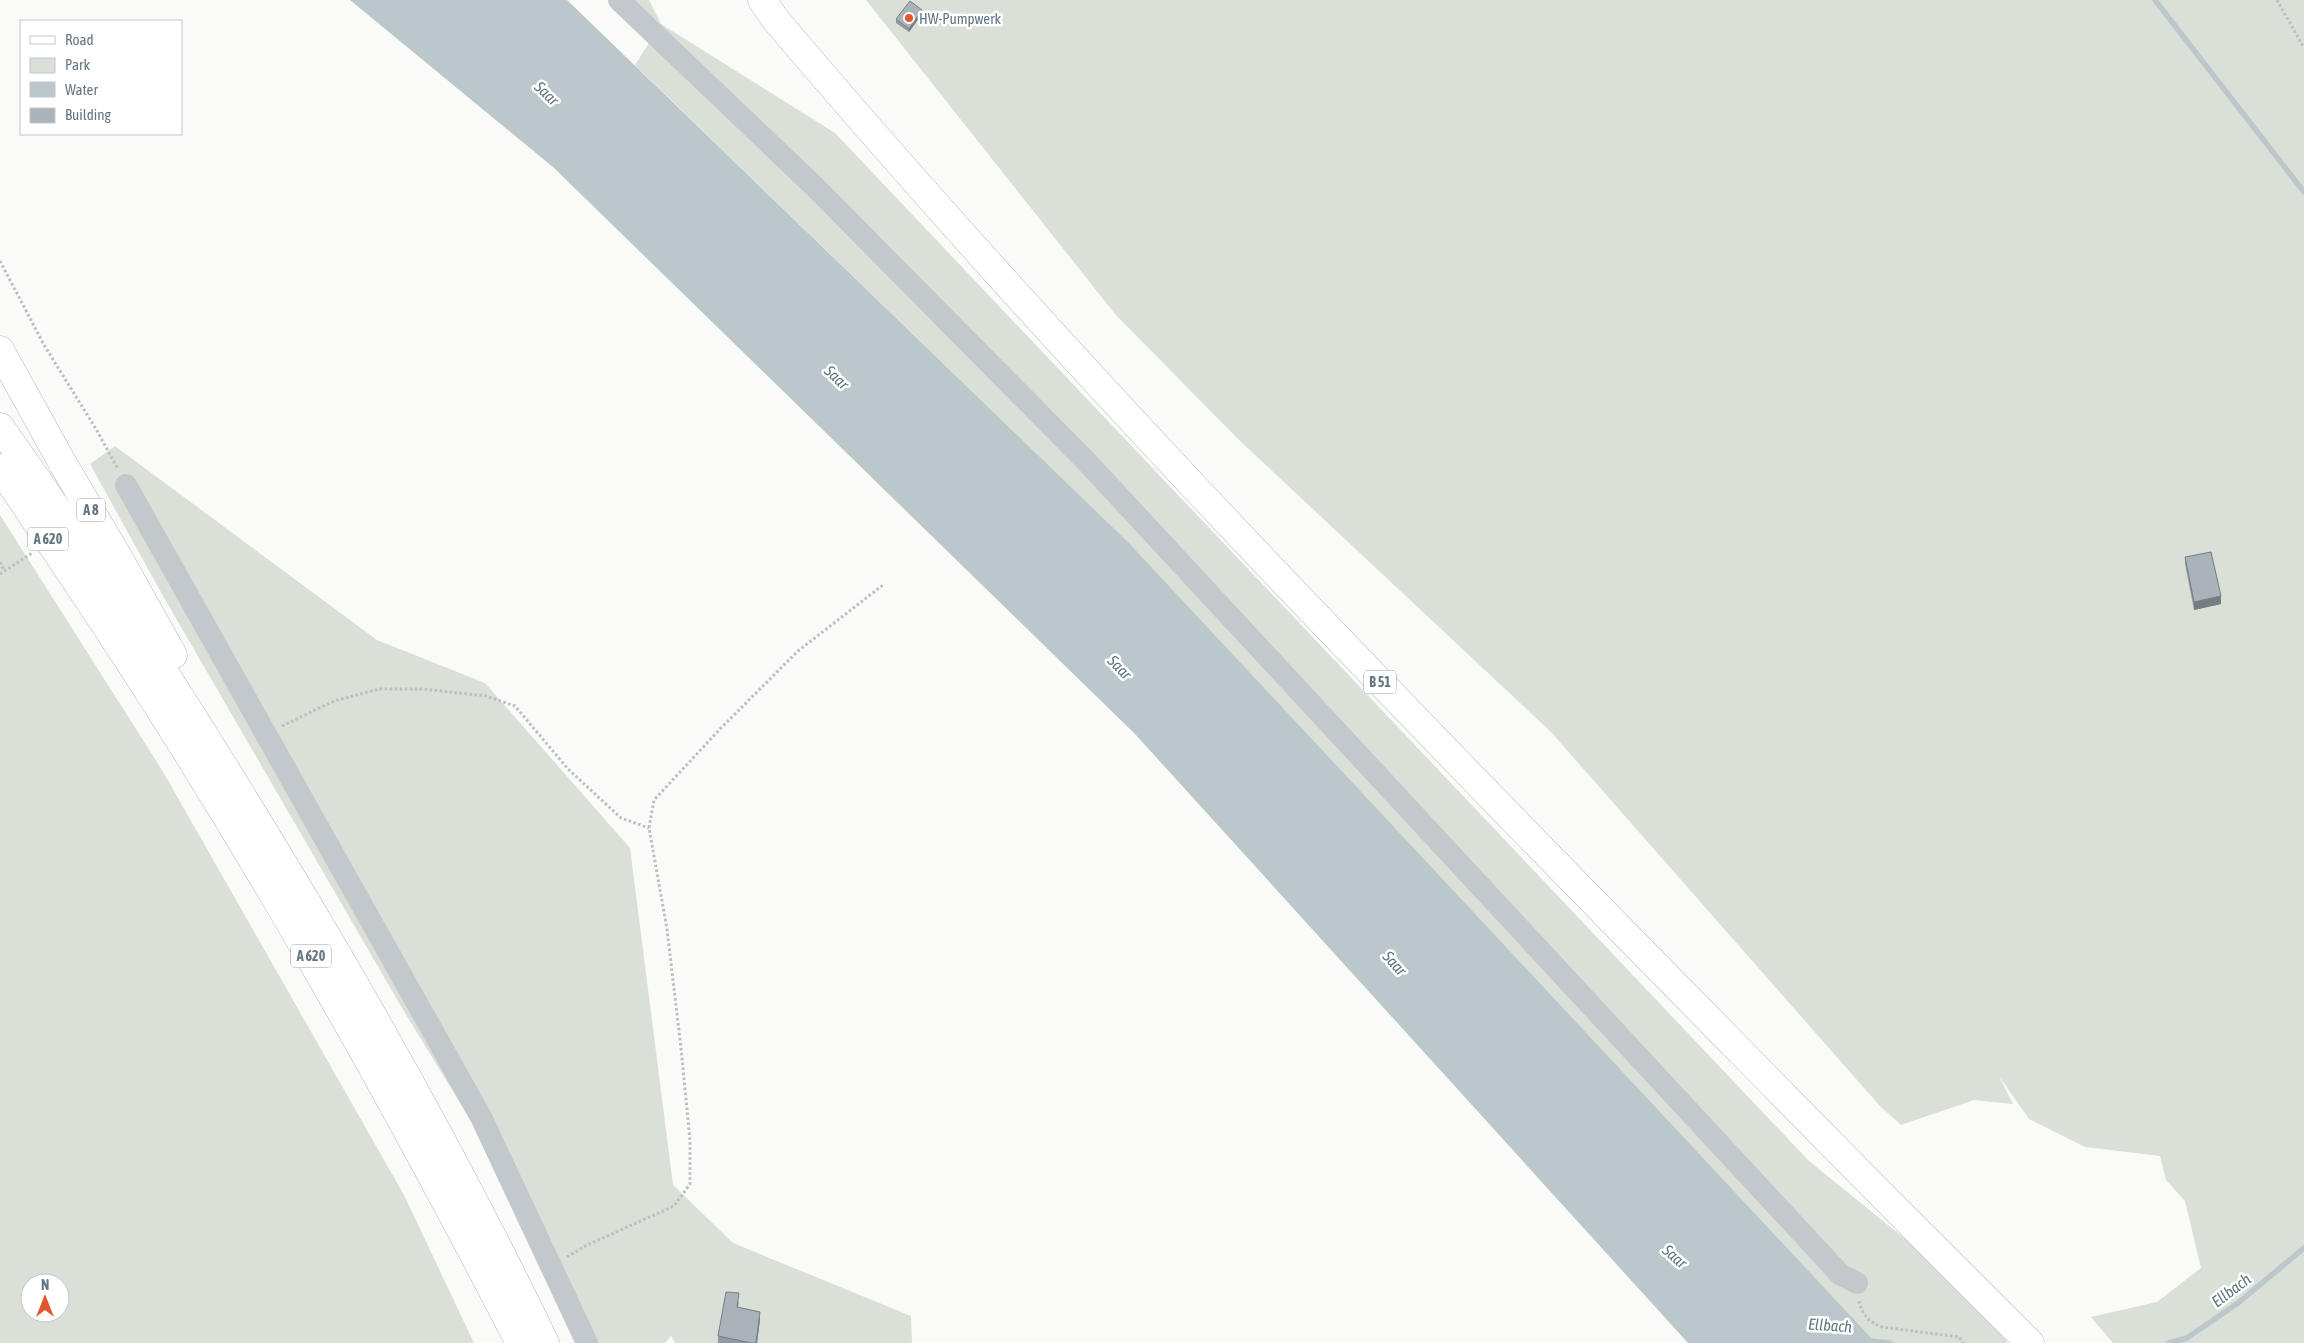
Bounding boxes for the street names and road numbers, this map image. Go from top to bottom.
road number: A 8 [77,498,105,522]
road number: A 620 [28,528,68,550]
road number: B 51 [1364,670,1396,694]
road number: A 620 [291,944,331,968]

